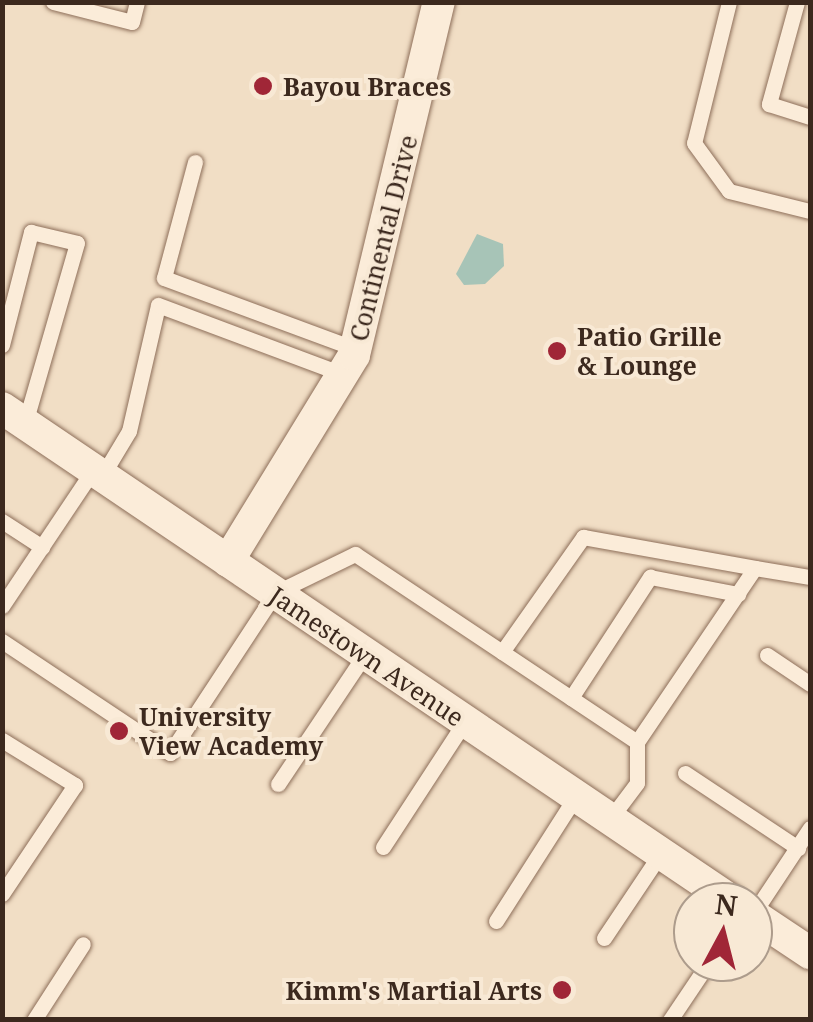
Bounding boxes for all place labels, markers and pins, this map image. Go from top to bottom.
place label: Bayou Braces [283,71,451,101]
marker: Bayou Braces [252,75,274,97]
place label: Patio Grille & Lounge [577,322,722,381]
marker: Patio Grille & Lounge [546,340,568,362]
place label: University View Academy [139,702,323,761]
marker: University View Academy [108,720,130,742]
place label: Kimm's Martial Arts [286,975,542,1005]
marker: Kimm's Martial Arts [551,979,573,1001]

